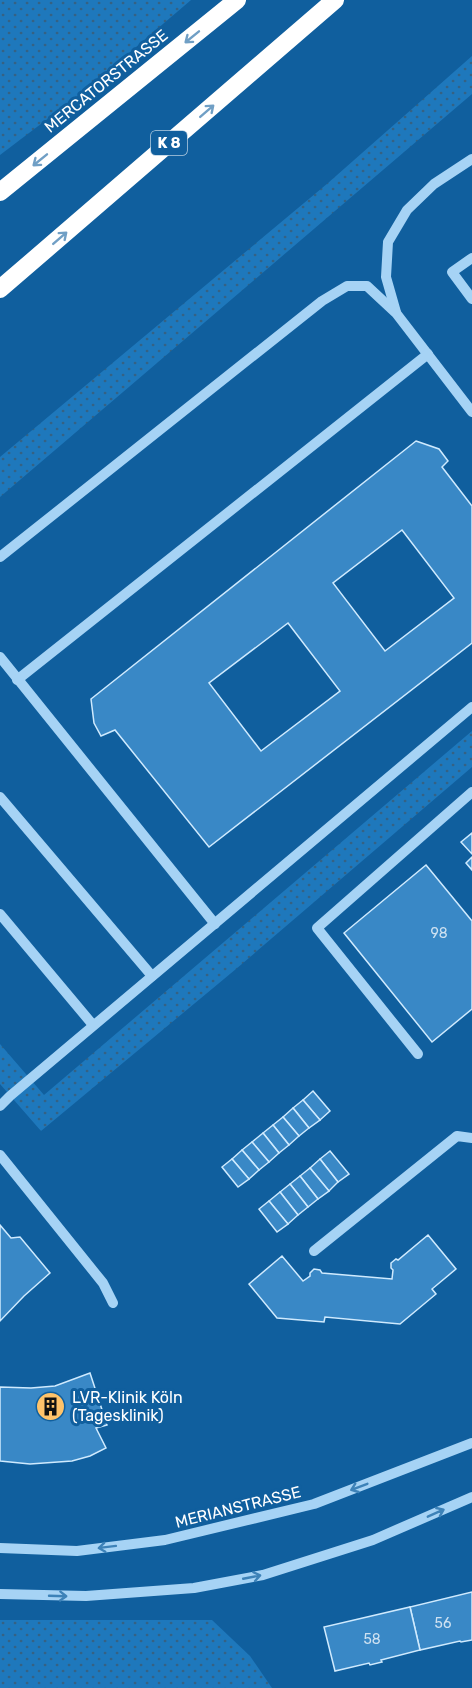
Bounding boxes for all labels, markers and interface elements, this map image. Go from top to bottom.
street label: MERCATORSTRASSE [41,25,171,137]
one-way arrow [184,30,200,43]
one-way arrow [199,104,214,118]
road number: K 8 [151,131,187,155]
one-way arrow [33,153,49,166]
one-way arrow [52,231,67,245]
house number: 98 [430,925,448,942]
place label: LVR-Klinik Köln (Tagesklinik) [72,1388,183,1425]
building icon: LVR-Klinik Köln (Tagesklinik) [35,1390,67,1422]
street label: MERIANSTRASSE [173,1482,303,1532]
one-way arrow [350,1482,369,1493]
one-way arrow [426,1507,445,1518]
one-way arrow [97,1542,117,1553]
one-way arrow [242,1571,261,1582]
one-way arrow [48,1590,68,1601]
house number: 56 [435,1615,451,1632]
house number: 58 [363,1631,381,1648]

